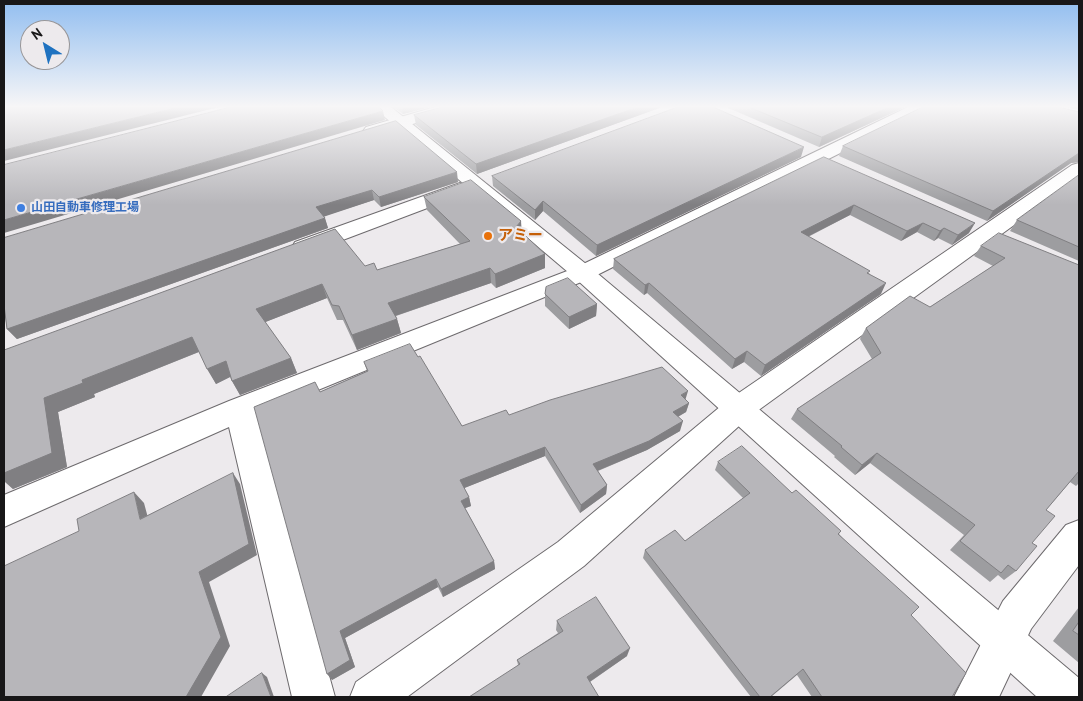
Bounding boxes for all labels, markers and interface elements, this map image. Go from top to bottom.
north arrow [20,20,70,70]
text: N [28,24,46,44]
place label: 山田自動車修理工場 [31,201,139,215]
marker: 山田自動車修理工場 [15,202,27,214]
place label: アミー [498,227,543,245]
marker: アミー [482,230,494,242]

